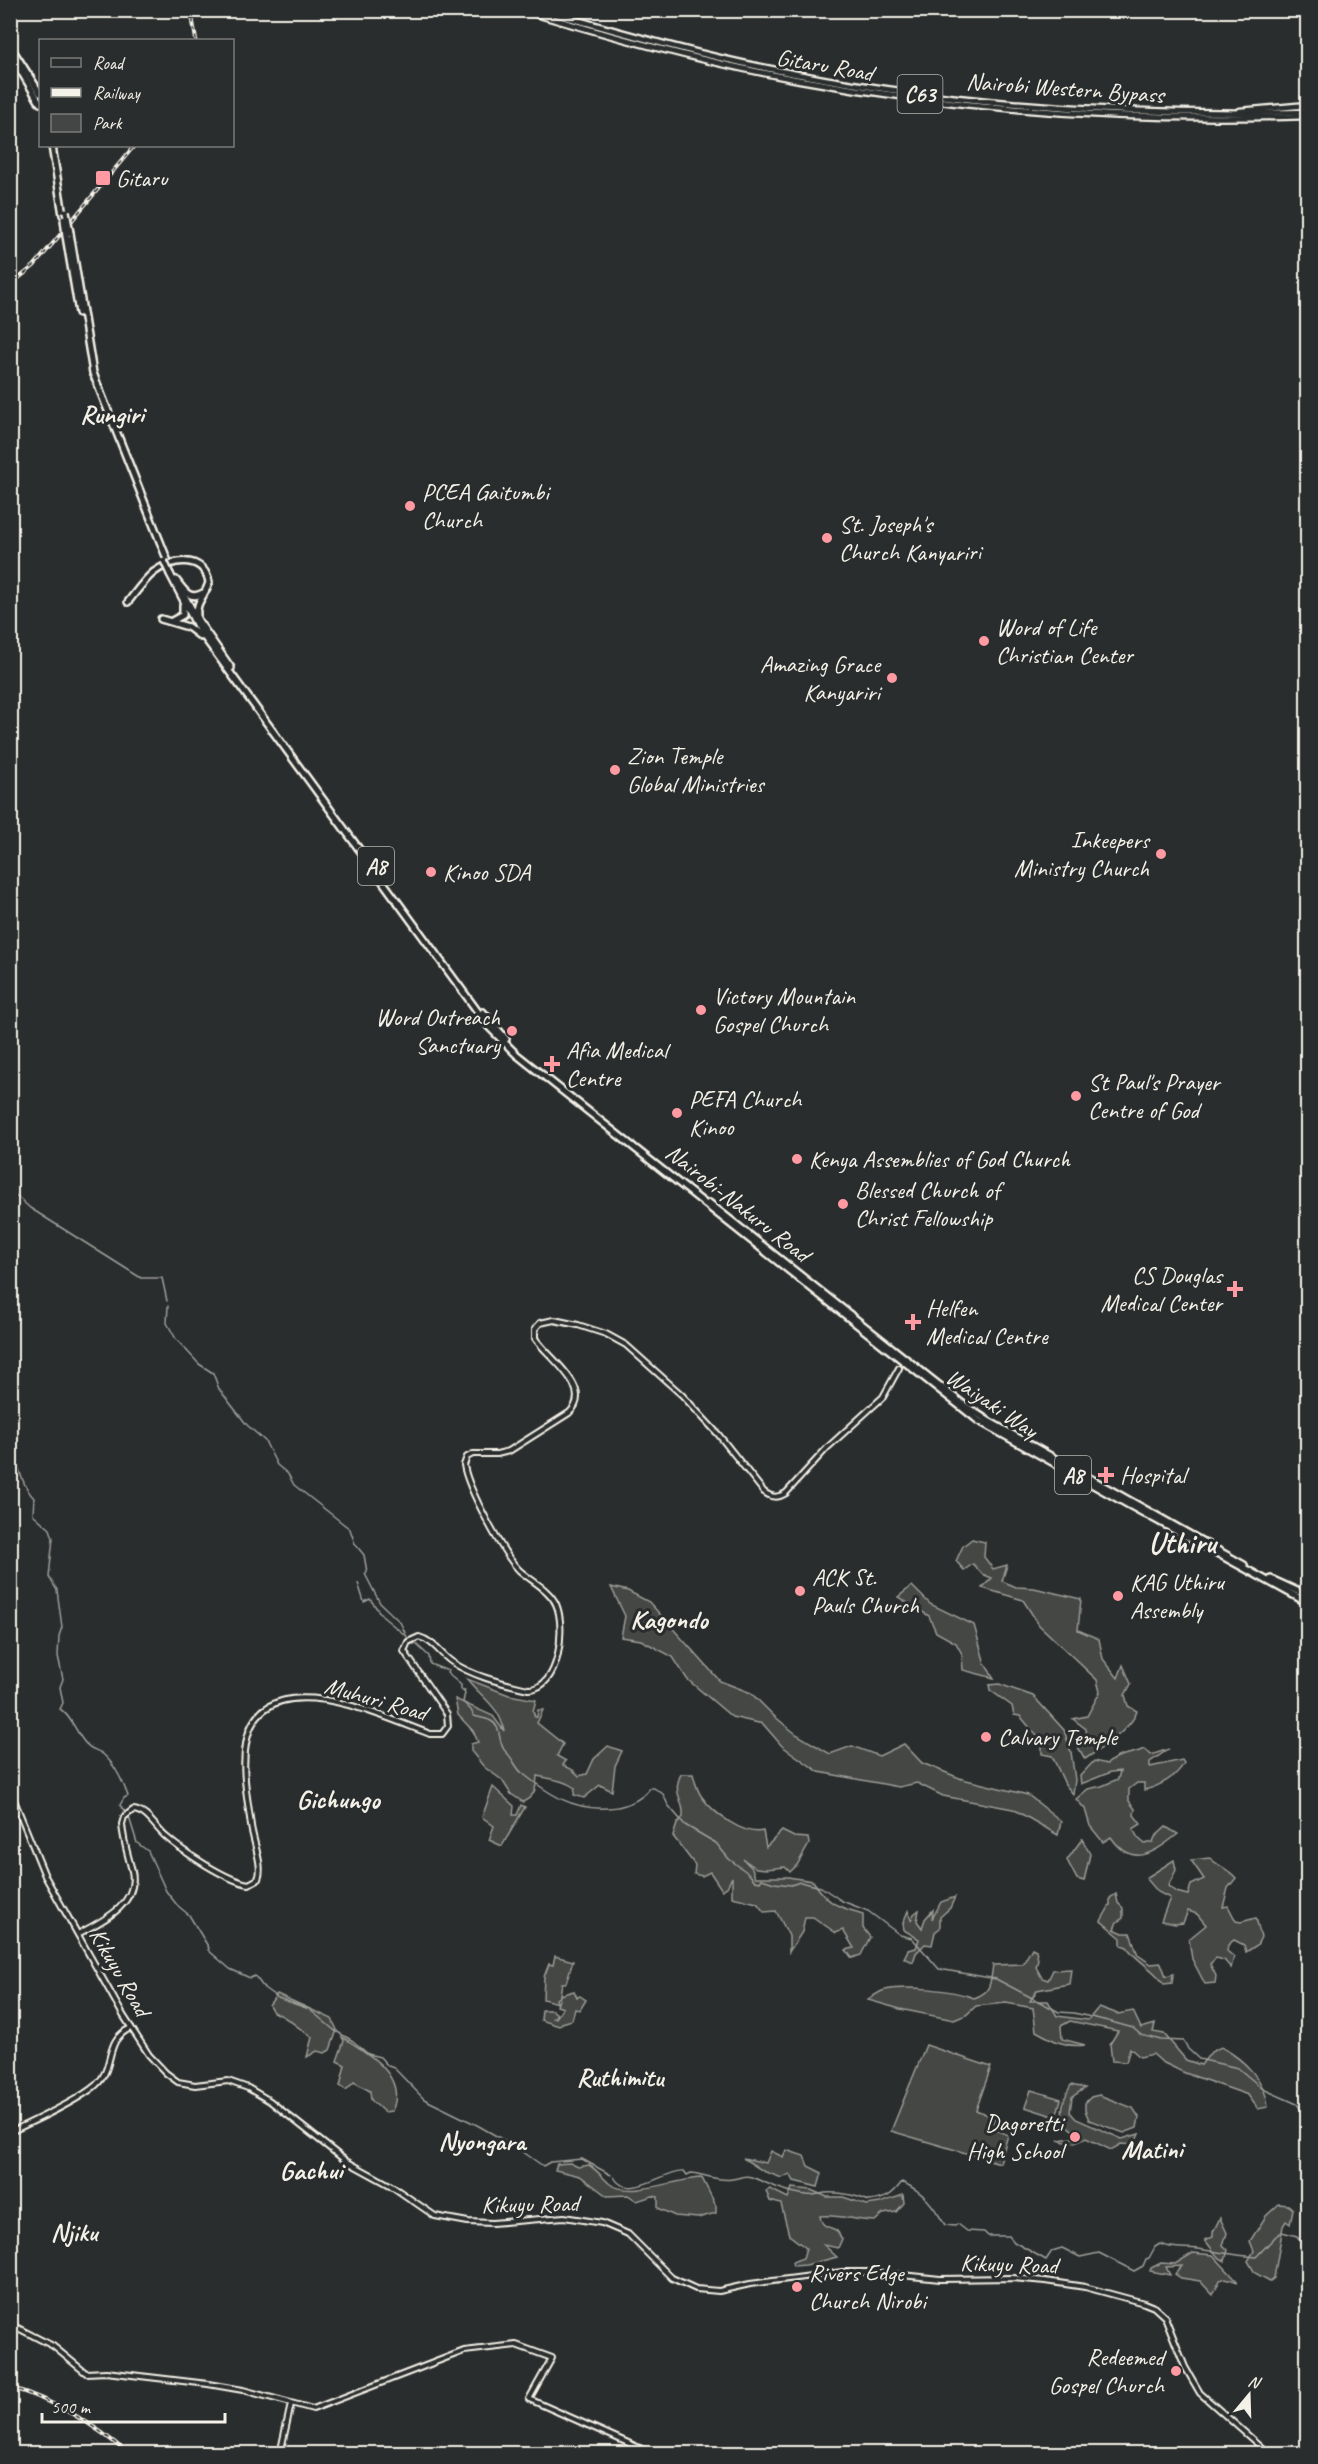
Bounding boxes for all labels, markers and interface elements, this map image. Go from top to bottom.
legend [39,39,234,147]
street label: Gitaru Road [774,42,879,89]
text: Road [93,52,126,74]
street label: Nairobi Western Bypass [965,66,1168,110]
road number: C63 [898,75,942,113]
text: Railway [93,82,141,104]
text: Park [93,112,123,134]
place label: Gitaru [116,163,170,193]
marker: Gitaru [94,169,112,187]
district label: Rungiri [80,398,148,431]
place label: PCEA Gaitumbi Church [422,477,551,535]
marker: PCEA Gaitumbi Church [403,499,417,513]
place label: St. Joseph's Church Kanyariri [839,509,983,567]
marker: St. Joseph's Church Kanyariri [820,531,834,545]
place label: Word of Life Christian Center [996,612,1135,670]
marker: Word of Life Christian Center [977,634,991,648]
place label: Amazing Grace Kanyariri [760,649,883,707]
marker: Amazing Grace Kanyariri [885,671,899,685]
place label: Zion Temple Global Ministries [627,741,765,799]
marker: Zion Temple Global Ministries [608,763,622,777]
place label: Inkeepers Ministry Church [1014,825,1151,883]
road number: A8 [358,847,394,885]
marker: Inkeepers Ministry Church [1154,847,1168,861]
place label: Kinoo SDA [443,857,531,887]
marker: Kinoo SDA [424,865,438,879]
place label: Victory Mountain Gospel Church [713,981,856,1039]
place label: Word Outreach Sanctuary [375,1002,502,1060]
marker: Victory Mountain Gospel Church [694,1003,708,1017]
marker: Word Outreach Sanctuary [505,1024,519,1038]
place label: Afia Medical Centre [566,1035,671,1093]
marker: Afia Medical Centre [543,1055,561,1073]
place label: St Paul's Prayer Centre of God [1088,1067,1222,1125]
place label: PEFA Church Kinoo [689,1084,803,1142]
marker: St Paul's Prayer Centre of God [1069,1089,1083,1103]
marker: PEFA Church Kinoo [670,1106,684,1120]
street label: Nairobi-Nakuru Road [660,1137,819,1271]
place label: Kenya Assemblies of God Church [809,1144,1071,1174]
marker: Kenya Assemblies of God Church [790,1152,804,1166]
place label: Blessed Church of Christ Fellowship [855,1175,1005,1233]
marker: Blessed Church of Christ Fellowship [836,1197,850,1211]
place label: CS Douglas Medical Center [1101,1260,1224,1318]
marker: CS Douglas Medical Center [1226,1280,1244,1298]
place label: Helfen Medical Centre [926,1293,1050,1351]
marker: Helfen Medical Centre [904,1313,922,1331]
street label: Waiyaki Way [940,1361,1045,1446]
road number: A8 [1055,1456,1091,1494]
place label: Hospital [1120,1460,1190,1490]
marker: Hospital [1097,1466,1115,1484]
district label: Uthiru [1148,1524,1219,1562]
place label: ACK St. Pauls Church [812,1562,920,1620]
place label: KAG Uthiru Assembly [1130,1567,1226,1625]
marker: ACK St. Pauls Church [793,1584,807,1598]
marker: KAG Uthiru Assembly [1111,1589,1125,1603]
district label: Kagondo [630,1602,710,1636]
street label: Muhuri Road [321,1670,434,1729]
place label: Calvary Temple [998,1722,1119,1752]
marker: Calvary Temple [979,1730,993,1744]
district label: Gichungo [296,1782,382,1816]
street label: Kikuyu Road [83,1922,159,2025]
district label: Ruthimitu [577,2061,666,2094]
place label: Dagoretti High School [967,2108,1067,2166]
district label: Nyongara [439,2125,528,2158]
marker: Dagoretti High School [1068,2130,1082,2144]
district label: Matini [1121,2133,1187,2166]
district label: Gachui [280,2153,346,2187]
street label: Kikuyu Road [481,2188,583,2220]
district label: Njiku [51,2216,100,2249]
street label: Kikuyu Road [960,2247,1062,2281]
place label: Rivers Edge Church Nirobi [809,2258,928,2316]
marker: Rivers Edge Church Nirobi [790,2280,804,2294]
place label: Redeemed Gospel Church [1049,2342,1168,2400]
marker: Redeemed Gospel Church [1169,2364,1183,2378]
north arrow [1219,2365,1279,2425]
text: N [1246,2371,1264,2394]
scale bar [42,2386,225,2424]
text: 500 m [51,2396,92,2418]

